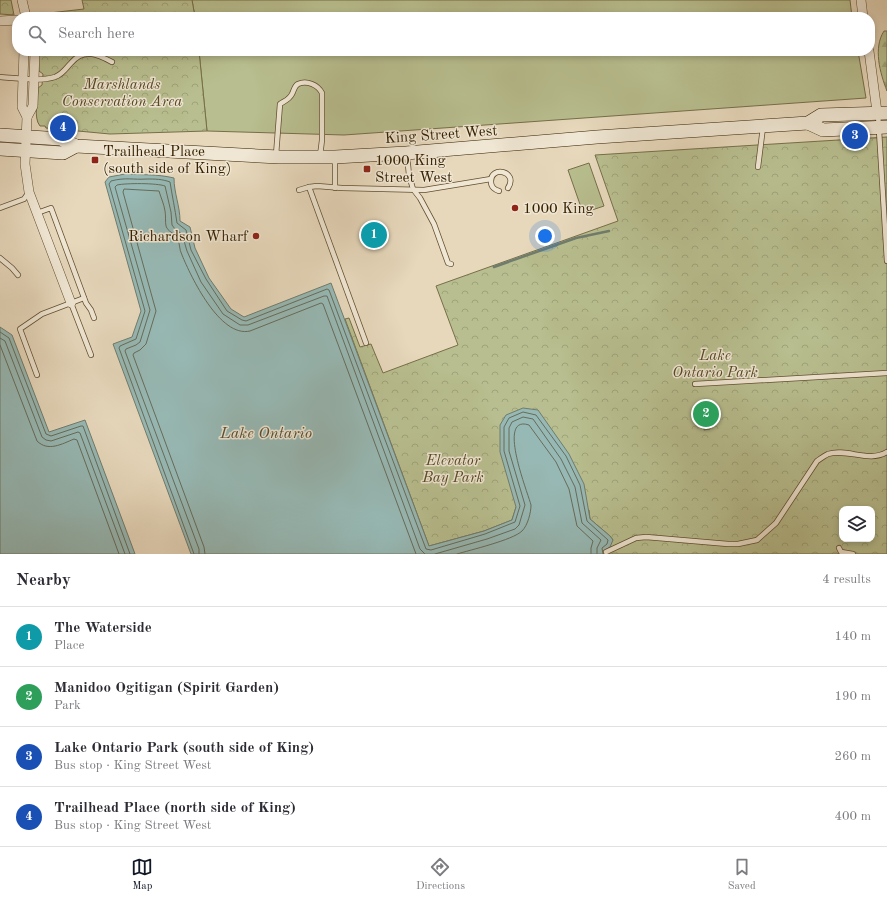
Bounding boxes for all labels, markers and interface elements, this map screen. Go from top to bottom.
search box [12,12,875,56]
icon: search [26,23,48,45]
text: Search here [58,27,135,42]
park label: Marshlands Conservation Area [62,78,182,110]
pin: 4 [50,113,76,143]
pin: 3 [842,121,868,151]
street label: King Street West [384,124,498,147]
place label: Trailhead Place (south side of King) [103,145,231,177]
place label: 1000 King Street West [375,154,452,186]
marker: Trailhead Place (south side of King) [90,155,100,165]
marker: 1000 King Street West [362,164,372,174]
place label: 1000 King [523,202,594,217]
marker: 1000 King [510,203,520,213]
pin: 1 [361,220,387,250]
your location [535,226,555,246]
place label: Richardson Wharf [128,230,249,245]
marker: Richardson Wharf [251,231,261,241]
park label: Lake Ontario Park [672,349,758,381]
pin: 2 [693,399,719,429]
water label: Lake Ontario [219,426,312,442]
park label: Elevator Bay Park [421,454,484,486]
map controls [839,506,875,542]
button: layers [839,506,875,542]
text: Nearby [16,572,71,589]
text: 4 results [822,573,871,586]
text: The Waterside [54,621,152,636]
text: 1 [25,630,33,643]
text: 140 m [834,630,871,643]
text: Place [54,639,84,652]
text: Manidoo Ogitigan (Spirit Garden) [54,681,279,696]
text: 2 [25,690,33,703]
text: 190 m [834,690,871,703]
text: Park [54,699,81,712]
text: Lake Ontario Park (south side of King) [54,741,314,756]
text: 3 [25,750,33,763]
text: 260 m [834,750,871,763]
text: Bus stop · King Street West [54,759,211,772]
text: Trailhead Place (north side of King) [54,801,296,816]
text: 4 [25,810,33,823]
text: 400 m [834,810,871,823]
text: Bus stop · King Street West [54,819,211,832]
tab: Map [131,856,153,894]
tab: Directions [416,856,465,894]
tab: Saved [728,856,756,894]

